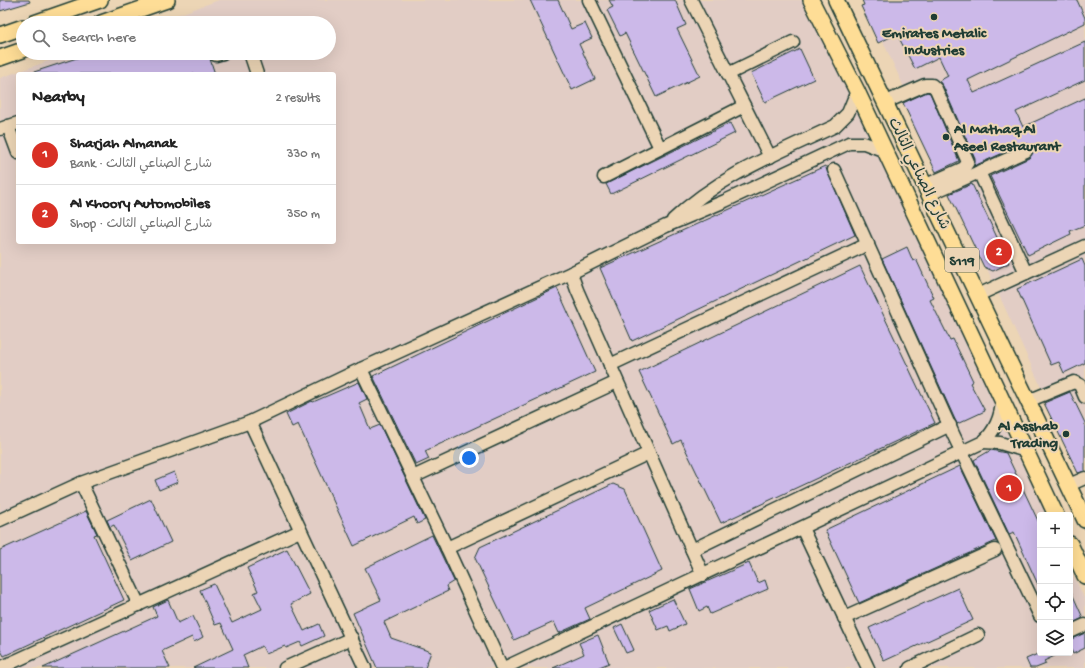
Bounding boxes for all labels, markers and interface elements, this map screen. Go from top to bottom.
marker: Emirates Metalic Industries [929,12,939,22]
search box [16,16,336,60]
place label: Emirates Metalic Industries [882,25,987,60]
icon: search [30,27,52,49]
text: Search here [62,29,136,47]
text: Nearby [32,88,85,108]
text: 2 results [275,91,320,106]
street label: شارع الصناعي الثالث [882,115,953,234]
place label: Al Mathaq Al Aseel Restaurant [953,121,1062,156]
marker: Al Mathaq Al Aseel Restaurant [941,132,951,142]
text: Sharjah Almanak [70,135,176,153]
text: 1 [42,147,48,162]
text: 330 m [287,147,320,162]
text: Bank · شارع الصناعي الثالث [70,157,212,172]
text: Al Khoory Automobiles [70,195,210,213]
text: 2 [42,207,48,222]
text: 350 m [287,207,320,222]
text: Shop · شارع الصناعي الثالث [70,217,212,232]
pin: 2 [986,237,1012,267]
road number: S119 [945,248,979,272]
place label: Al Asshab Trading [997,418,1058,453]
marker: Al Asshab Trading [1061,429,1071,439]
your location [459,448,479,468]
pin: 1 [996,473,1022,503]
map controls [1037,512,1073,656]
button: + [1037,512,1073,548]
button: − [1037,548,1073,584]
button: locate [1037,584,1073,620]
button: layers [1037,620,1073,656]

